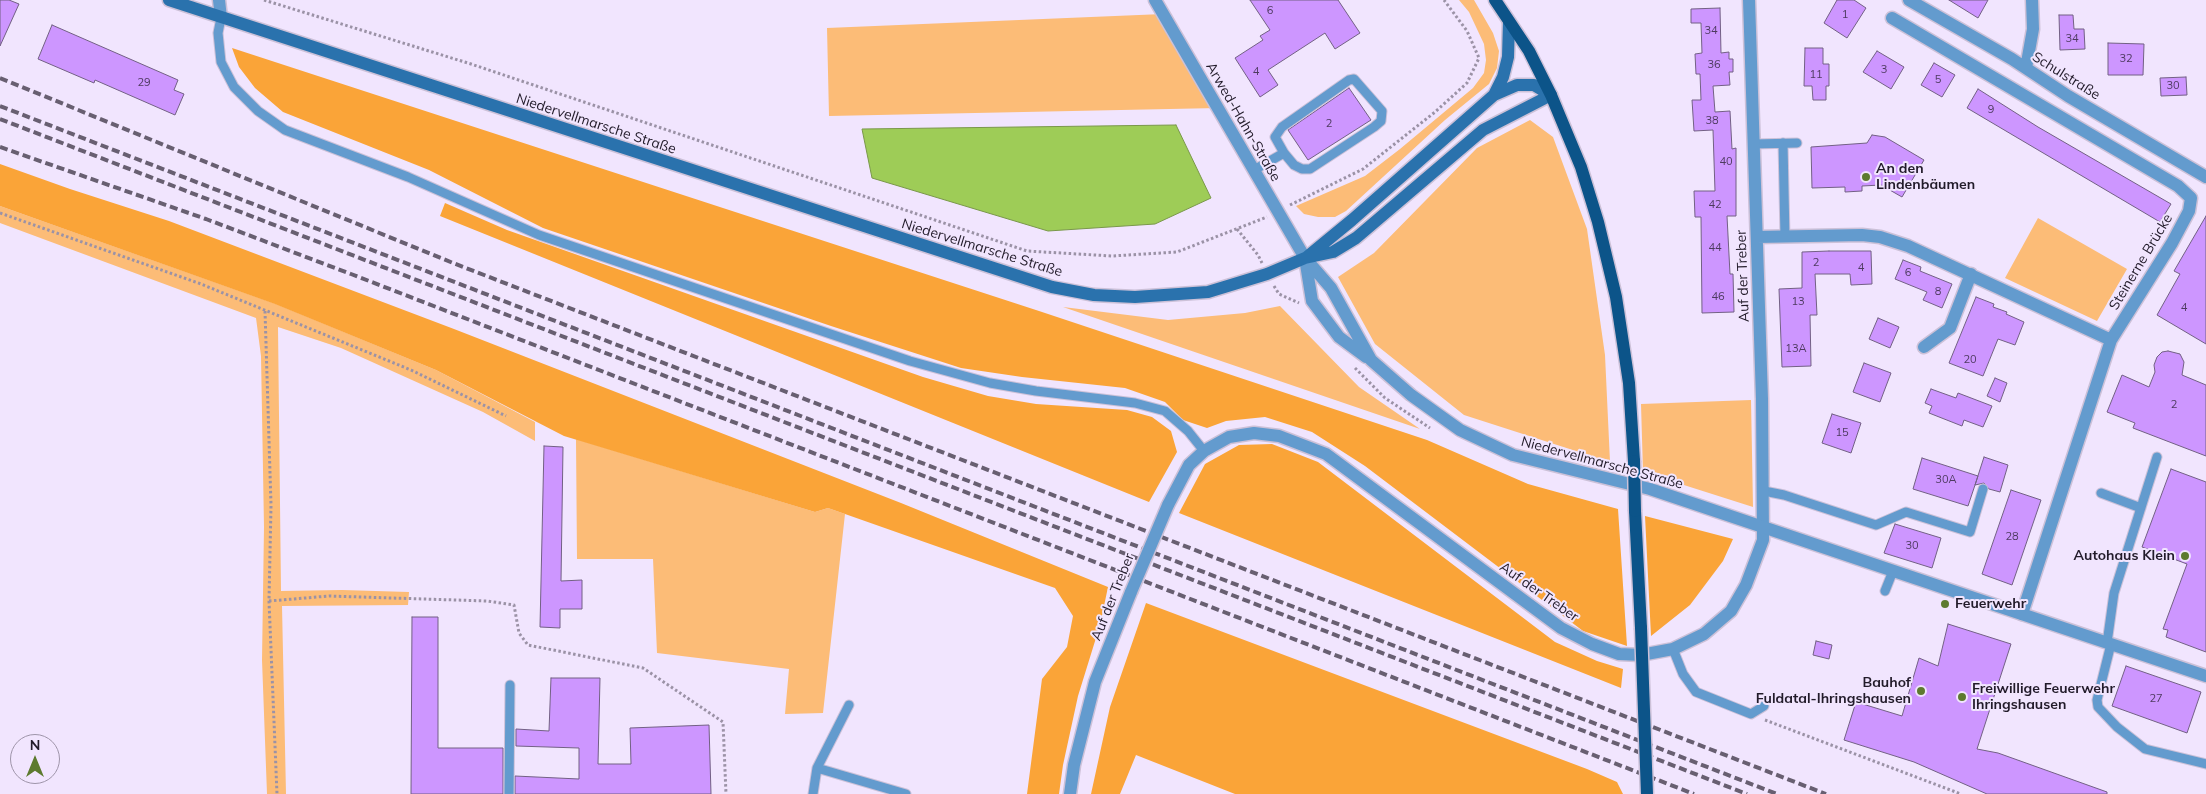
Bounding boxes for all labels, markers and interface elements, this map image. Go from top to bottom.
house number: 6 [1267,4,1273,18]
house number: 1 [1842,8,1848,22]
house number: 34 [1704,24,1718,38]
house number: 34 [2065,32,2079,46]
street label: Schulstraße [2029,48,2103,104]
house number: 32 [2119,52,2133,66]
house number: 36 [1707,58,1721,72]
street label: Arwed-Hahn-Straße [1202,60,1284,184]
house number: 3 [1881,63,1887,77]
house number: 4 [1253,65,1259,79]
house number: 11 [1809,68,1823,82]
house number: 5 [1935,73,1941,87]
house number: 29 [137,76,151,90]
house number: 30 [2166,79,2180,93]
street label: Niedervellmarsche Straße [514,90,678,158]
house number: 9 [1988,103,1994,117]
house number: 38 [1705,114,1719,128]
house number: 2 [1326,117,1332,131]
house number: 40 [1719,155,1733,169]
place label: An den Lindenbäumen [1876,161,1975,193]
marker: An den Lindenbäumen [1860,171,1872,183]
house number: 42 [1708,198,1722,212]
street label: Steinerne Brücke [2106,211,2176,313]
street label: Niedervellmarsche Straße [900,216,1064,280]
street label: Auf der Treber [1733,229,1753,323]
house number: 44 [1708,241,1722,255]
house number: 2 [1813,256,1819,270]
house number: 4 [1858,261,1864,275]
house number: 6 [1905,266,1911,280]
house number: 8 [1935,285,1941,299]
house number: 46 [1711,290,1725,304]
house number: 13 [1791,295,1805,309]
house number: 4 [2181,301,2187,315]
house number: 13A [1785,342,1807,356]
house number: 20 [1963,353,1977,367]
house number: 2 [2171,398,2177,412]
house number: 15 [1835,426,1849,440]
street label: Niedervellmarsche Straße [1519,433,1685,493]
house number: 30A [1935,473,1957,487]
house number: 28 [2005,530,2019,544]
house number: 30 [1905,539,1919,553]
place label: Autohaus Klein [2074,548,2175,564]
marker: Autohaus Klein [2179,550,2191,562]
street label: Auf der Treber [1088,551,1138,643]
street label: Auf der Treber [1496,559,1582,625]
place label: Feuerwehr [1955,596,2026,612]
marker: Feuerwehr [1939,598,1951,610]
place label: Bauhof Fuldatal-Ihringshausen [1756,675,1911,708]
place label: Freiwillige Feuerwehr Ihringshausen [1972,681,2115,714]
marker: Bauhof Fuldatal-Ihringshausen [1915,685,1927,697]
marker: Freiwillige Feuerwehr Ihringshausen [1956,691,1968,703]
house number: 27 [2149,692,2163,706]
north arrow [10,734,60,784]
text: N [30,736,40,754]

